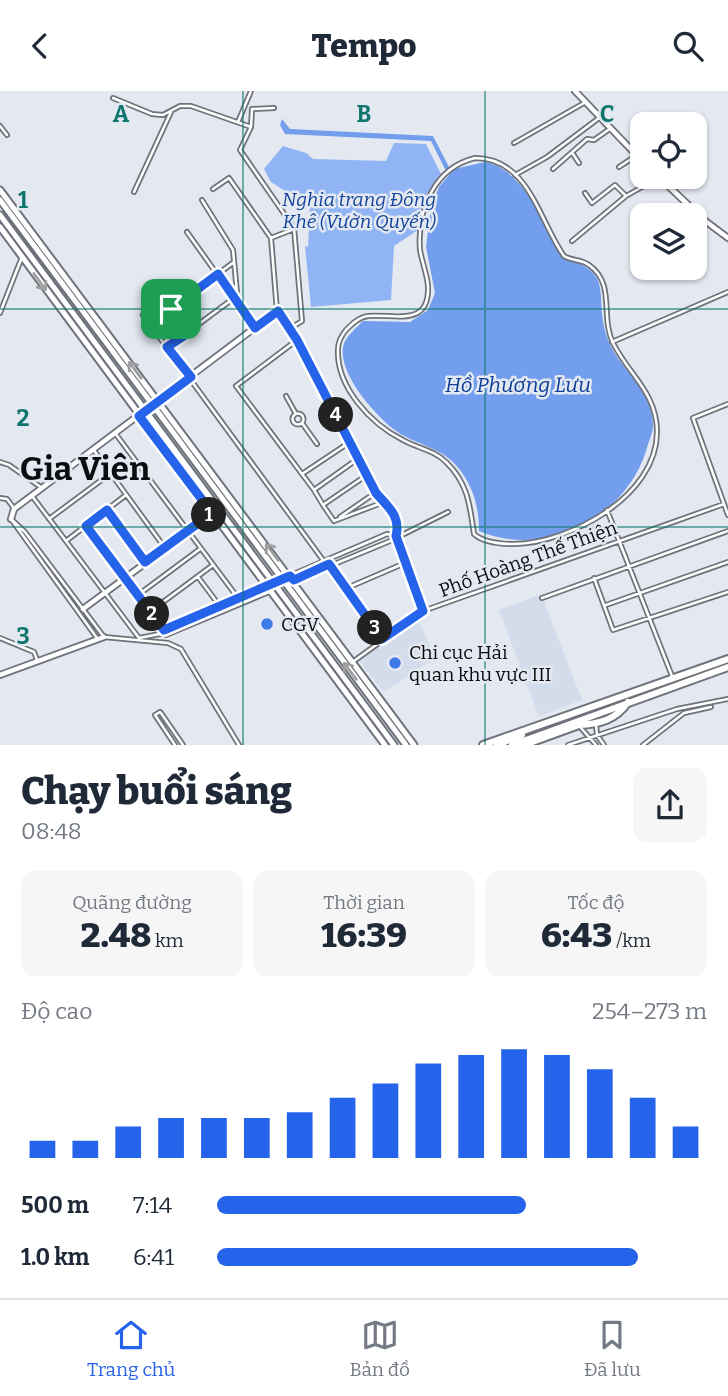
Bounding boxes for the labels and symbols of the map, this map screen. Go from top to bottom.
text: A [113,100,130,128]
text: B [357,100,371,128]
text: C [600,100,614,128]
text: 1 [18,186,28,214]
park label: Nghia trang Đông Khê (Vườn Quyến) [282,188,436,233]
one-way arrow [33,272,48,291]
pin [141,279,201,339]
one-way arrow [128,361,143,380]
water label: Hồ Phương Lưu [445,372,591,398]
pin: 4 [318,397,354,433]
text: 2 [17,404,30,432]
district label: Gia Viên [20,449,150,489]
pin: 1 [192,497,227,533]
street label: Phố Hoàng Thế Thiện [436,516,620,602]
one-way arrow [265,543,279,562]
pin: 2 [134,596,170,631]
pin: 3 [358,611,392,645]
place label: CGV [281,613,320,636]
marker: CGV [259,616,275,632]
text: 3 [16,622,30,650]
place label: Chi cục Hải quan khu vực III [409,641,552,686]
marker: Chi cục Hải quan khu vực III [387,655,403,671]
one-way arrow [343,661,358,680]

